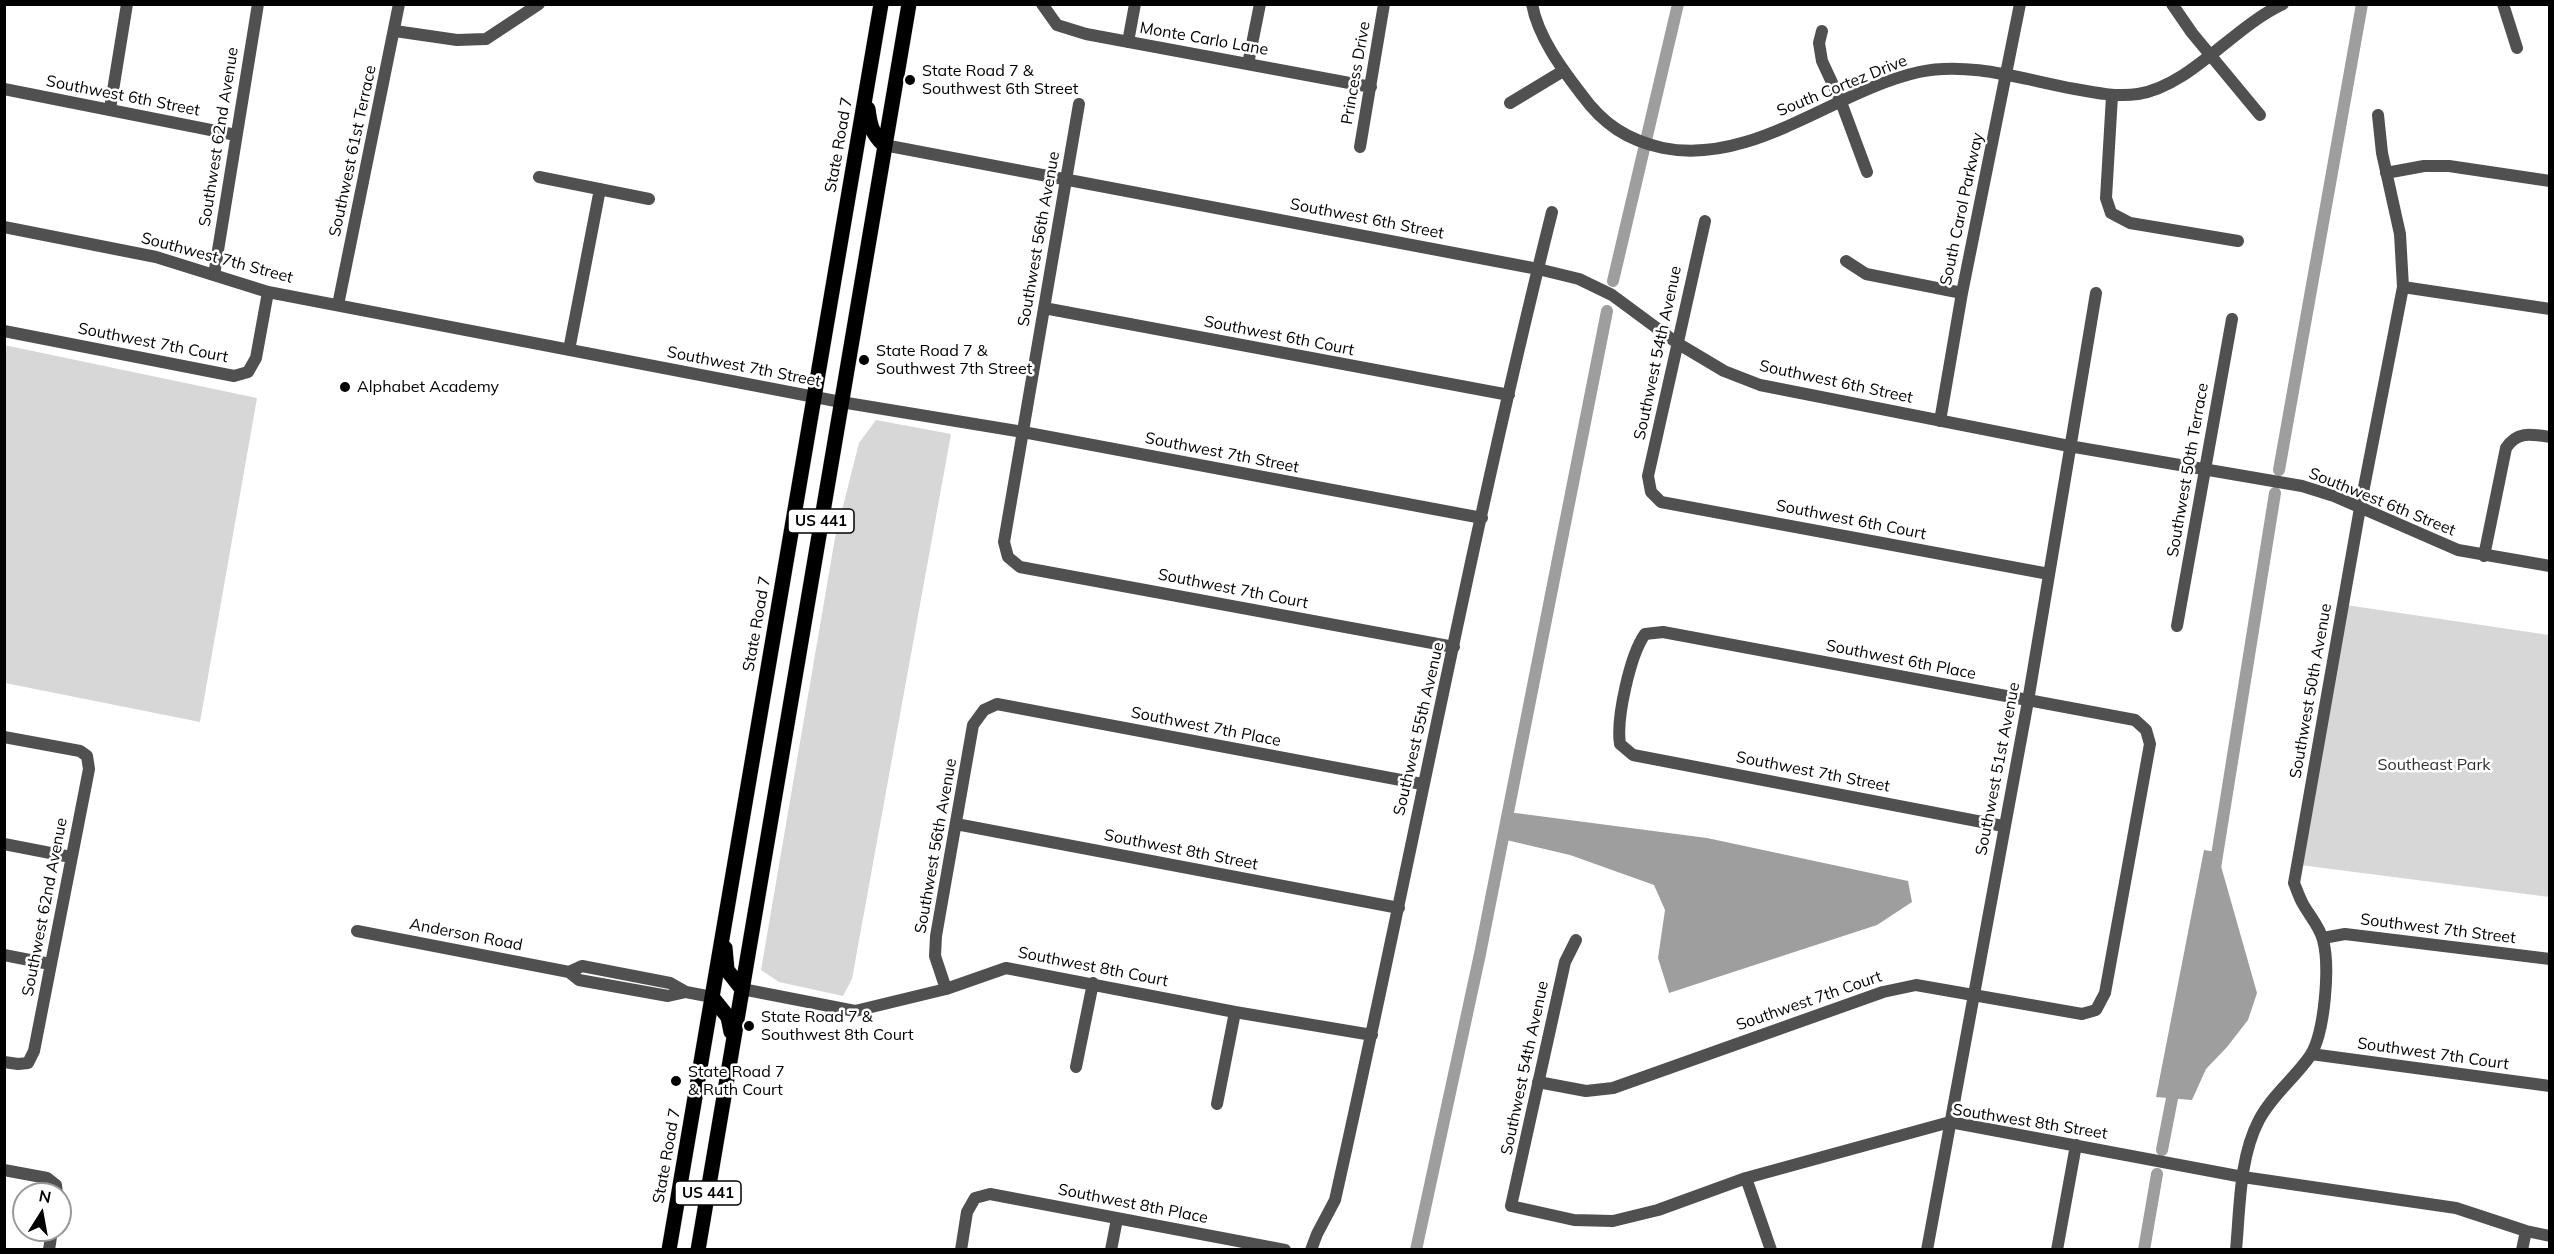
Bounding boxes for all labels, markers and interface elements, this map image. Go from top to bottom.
street label: Monte Carlo Lane [1138,18,1270,60]
street label: Princess Drive [1337,20,1375,126]
street label: Southwest 62nd Avenue [195,46,243,228]
street label: South Cortez Drive [1774,51,1910,121]
place label: State Road 7 & Southwest 6th Street [922,61,1078,99]
street label: Southwest 61st Terrace [325,63,381,239]
street label: Southwest 6th Street [44,72,202,120]
marker: State Road 7 & Southwest 6th Street [903,73,917,87]
street label: State Road 7 [821,96,857,194]
street label: South Carol Parkway [1936,131,1988,287]
street label: Southwest 56th Avenue [1014,150,1064,328]
street label: Southwest 6th Street [1288,195,1446,243]
street label: Southwest 7th Street [139,228,295,288]
street label: Southwest 54th Avenue [1630,264,1686,442]
street label: Southwest 6th Court [1202,312,1356,360]
street label: Southwest 7th Court [76,319,230,367]
place label: State Road 7 & Southwest 7th Street [876,341,1032,379]
street label: Southwest 7th Street [665,343,823,391]
marker: State Road 7 & Southwest 7th Street [857,353,871,367]
street label: Southwest 6th Street [1758,356,1914,408]
place label: Alphabet Academy [357,377,499,397]
marker: Alphabet Academy [338,380,352,394]
street label: Southwest 50th Terrace [2163,381,2213,559]
street label: Southwest 7th Street [1143,429,1301,477]
street label: Southwest 6th Street [2306,464,2458,540]
street label: Southwest 6th Court [1774,496,1928,544]
road number: US 441 [788,509,854,533]
street label: Southwest 7th Court [1156,565,1310,613]
street label: State Road 7 [739,575,775,673]
street label: Southwest 50th Avenue [2286,602,2336,780]
street label: Southwest 6th Place [1824,636,1978,684]
street label: Southwest 55th Avenue [1390,640,1448,818]
street label: Southwest 51st Avenue [1972,681,2024,857]
street label: Southwest 7th Place [1129,703,1283,751]
street label: Southwest 7th Street [1734,748,1892,796]
park label: Southeast Park [2378,755,2490,775]
street label: Southwest 56th Avenue [911,757,961,935]
street label: Southwest 62nd Avenue [18,816,72,998]
street label: Southwest 8th Street [1102,826,1260,874]
street label: Southwest 7th Street [2359,910,2517,948]
street label: Anderson Road [408,915,524,955]
street label: Southwest 8th Court [1016,943,1170,991]
street label: Southwest 7th Court [1734,967,1884,1035]
street label: Southwest 54th Avenue [1497,979,1553,1157]
place label: State Road 7 & Southwest 8th Court [761,1007,914,1045]
marker: State Road 7 & Southwest 8th Court [742,1019,756,1033]
street label: Southwest 7th Court [2356,1034,2510,1074]
place label: State Road 7 & Ruth Court [688,1062,785,1100]
marker: State Road 7 & Ruth Court [669,1074,683,1088]
street label: Southwest 8th Street [1951,1100,2109,1144]
street label: State Road 7 [649,1107,685,1205]
street label: Southwest 8th Place [1056,1180,1210,1228]
road number: US 441 [675,1181,741,1205]
north arrow [12,1182,72,1242]
text: N [37,1185,53,1207]

